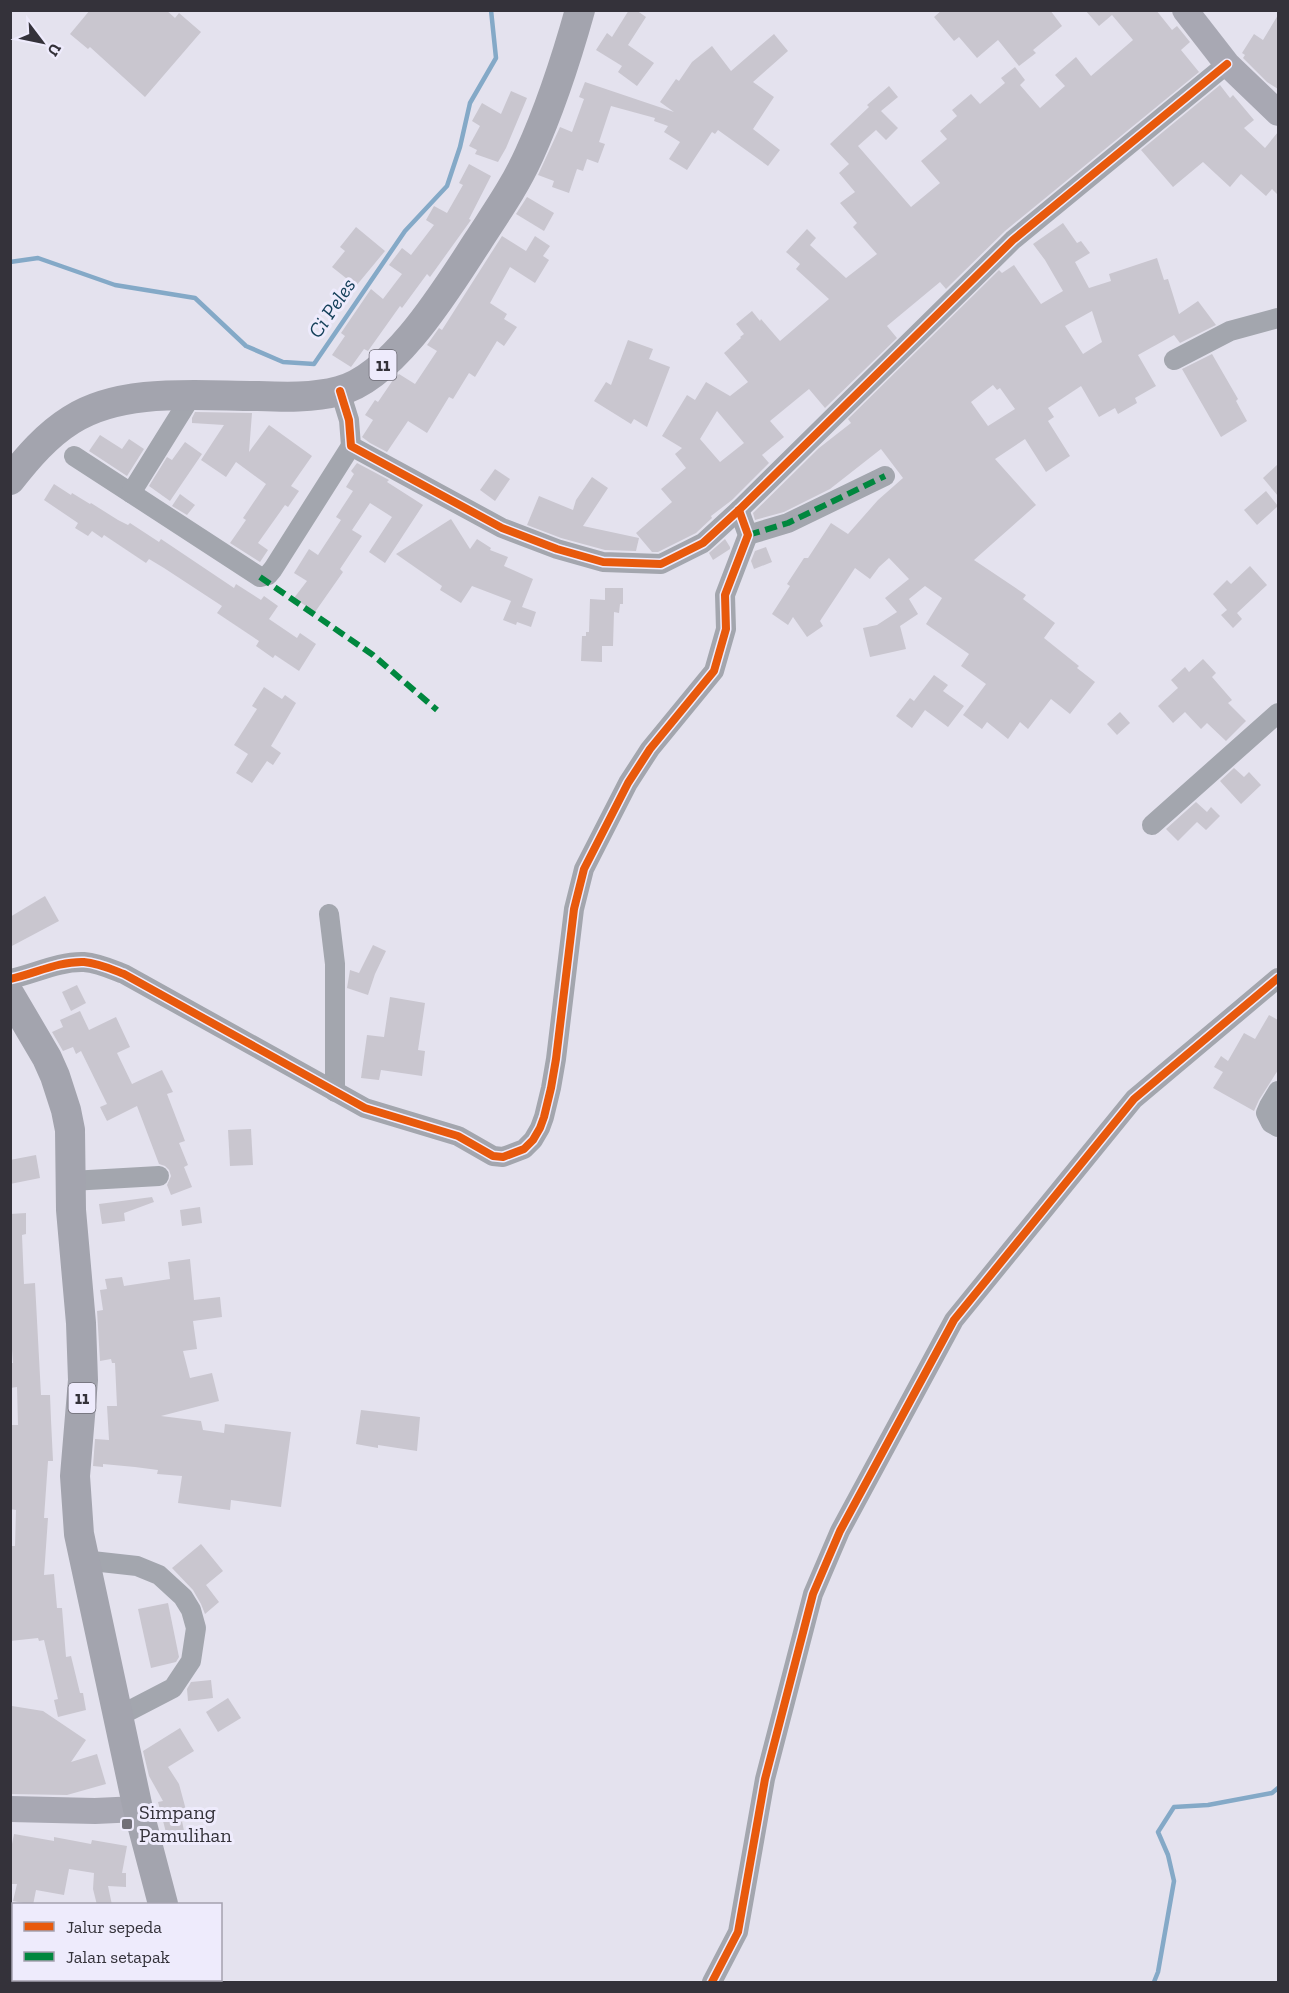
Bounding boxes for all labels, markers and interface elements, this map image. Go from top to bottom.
north arrow [12,12,72,72]
text: U [43,40,65,60]
water label: Ci Peles [303,273,361,342]
road number: 11 [370,350,397,380]
road number: 11 [68,1383,96,1413]
place label: Simpang Pamulihan [139,1800,232,1847]
marker: Simpang Pamulihan [120,1817,134,1831]
legend [12,1903,222,1981]
text: Jalur sepeda [66,1916,162,1938]
text: Jalan setapak [66,1946,171,1968]

